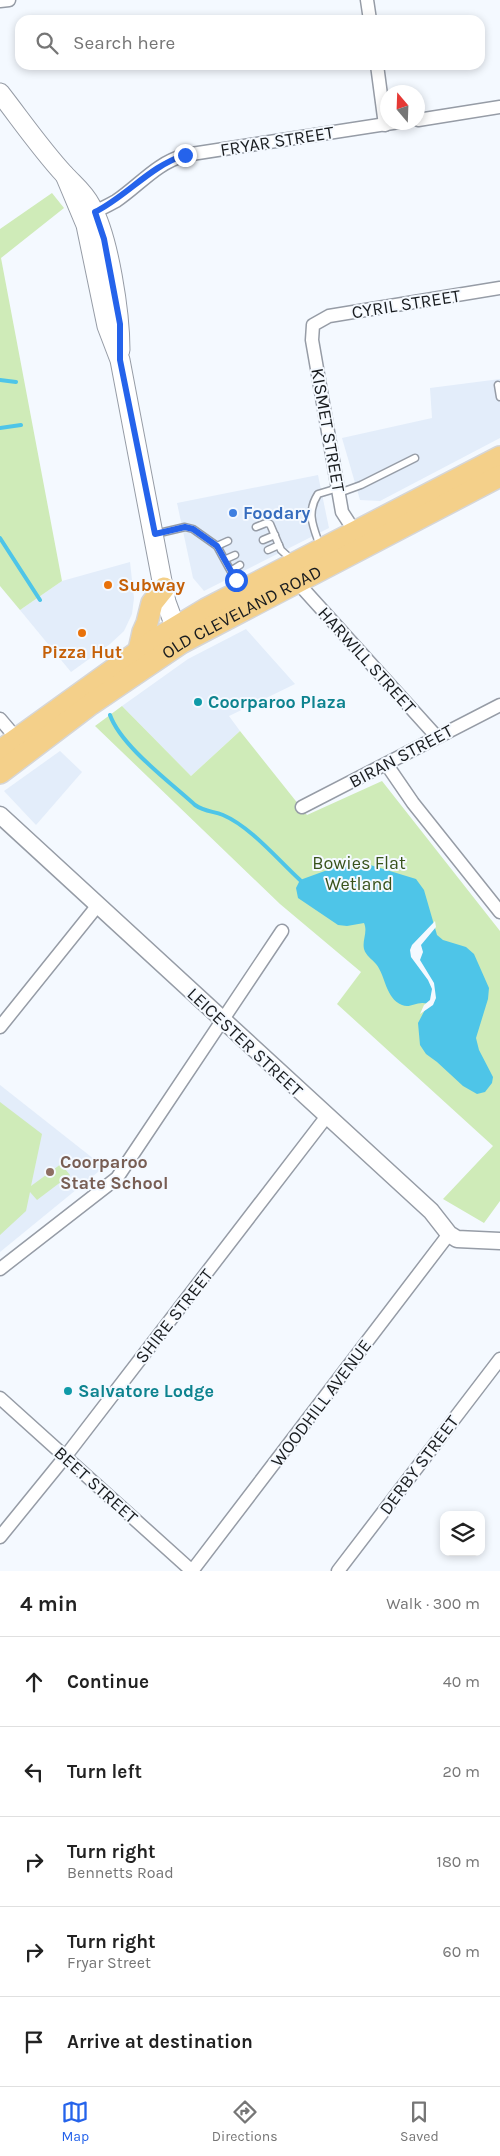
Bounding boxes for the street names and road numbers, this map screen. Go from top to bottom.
street label: FRYAR STREET [219,121,335,161]
street label: CYRIL STREET [350,285,462,323]
street label: KISMET STREET [306,366,350,494]
street label: OLD CLEVELAND ROAD [157,560,325,664]
street label: HARWILL STREET [313,602,421,718]
street label: BIRAN STREET [345,719,457,793]
street label: LEICESTER STREET [183,983,307,1101]
street label: SHIRE STREET [130,1264,218,1368]
street label: WOODHILL AVENUE [266,1335,376,1471]
street label: DERBY STREET [375,1411,463,1519]
street label: BEET STREET [50,1442,142,1528]

